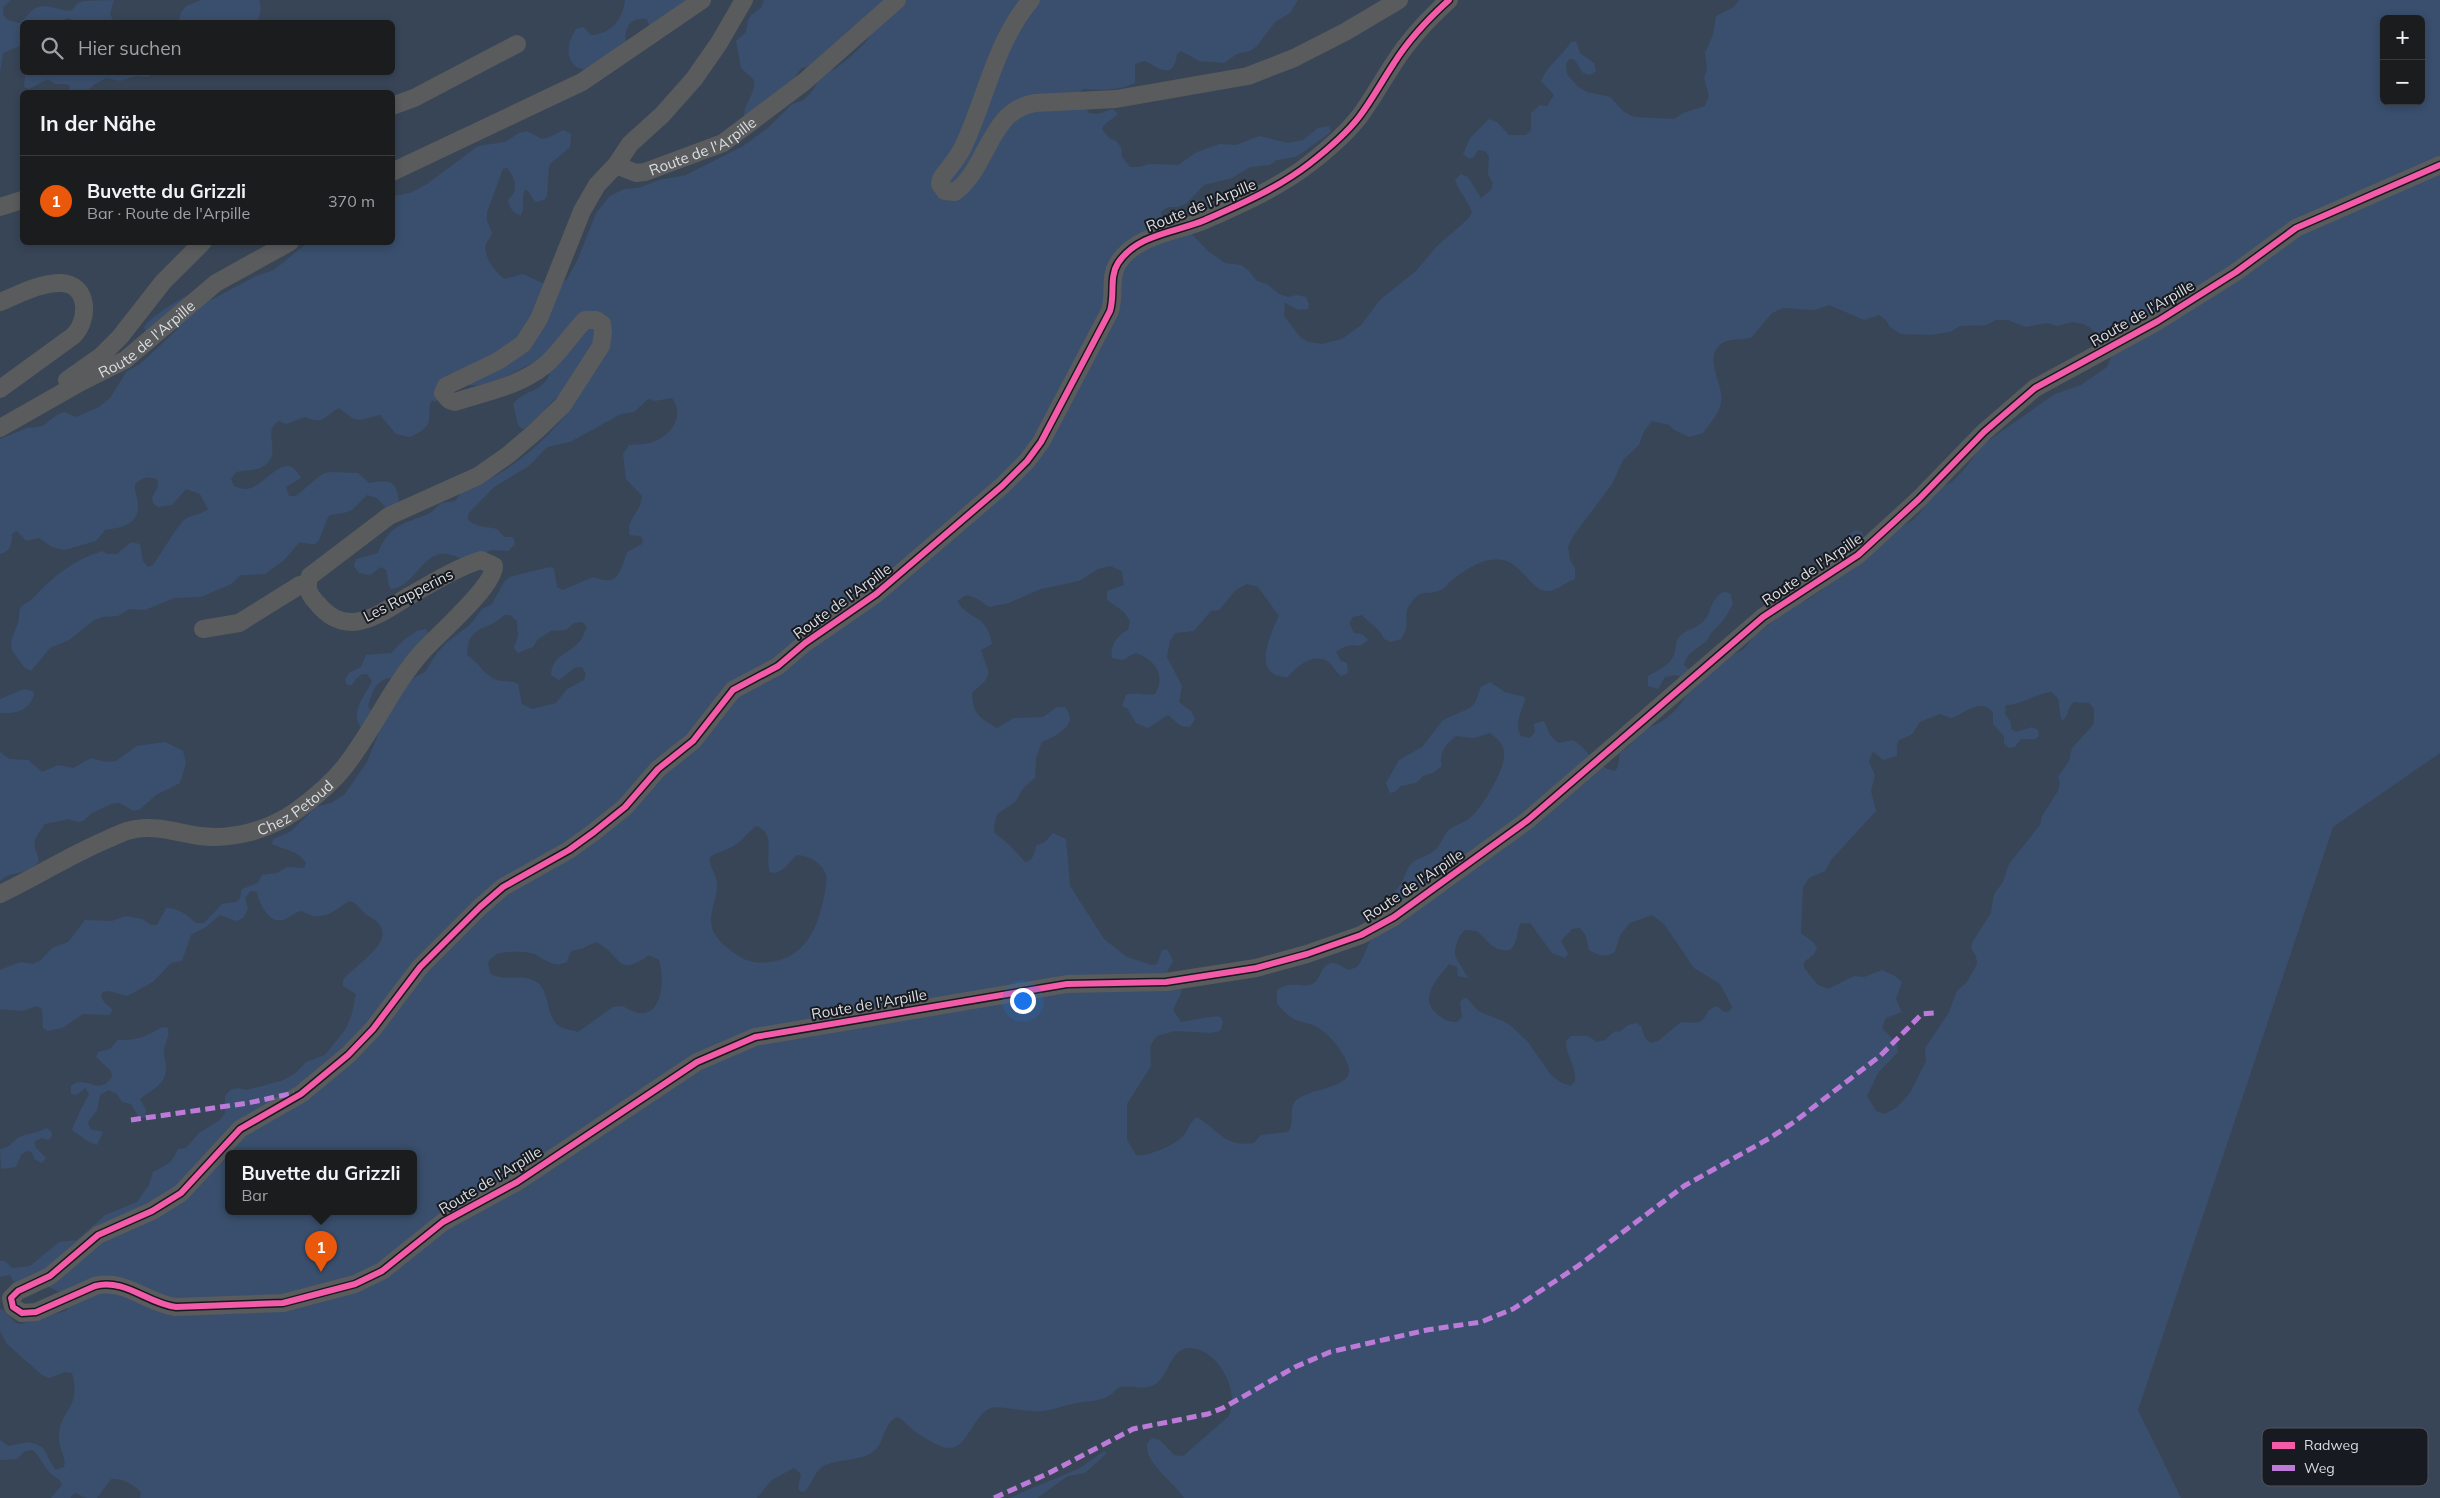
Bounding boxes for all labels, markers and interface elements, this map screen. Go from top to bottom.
map controls [2380,15,2425,105]
button: + [2380,15,2425,60]
search box [20,20,395,75]
icon: search [38,34,66,62]
text: Hier suchen [78,36,182,60]
button: − [2380,60,2425,105]
text: In der Nähe [40,110,156,136]
street label: Route de l'Arpille [646,112,760,179]
street label: Route de l'Arpille [1143,174,1259,236]
text: Buvette du Grizzli [87,179,246,203]
text: 1 [51,191,61,211]
text: 370 m [328,191,375,211]
text: Bar · Route de l'Arpille [87,203,250,223]
street label: Route de l'Arpille [2087,276,2197,350]
street label: Route de l'Arpille [95,296,198,381]
street label: Route de l'Arpille [1758,528,1866,610]
street label: Route de l'Arpille [789,559,895,643]
street label: Les Rapperins [360,564,456,626]
street label: Chez Petoud [254,775,337,839]
street label: Route de l'Arpille [1359,844,1467,926]
street label: Route de l'Arpille [810,984,928,1024]
your location [1010,988,1036,1014]
street label: Route de l'Arpille [435,1142,545,1218]
popup [225,1150,417,1215]
text: Buvette du Grizzli [241,1161,401,1185]
text: Bar [241,1185,268,1205]
pin: 1 [305,1231,337,1272]
legend [2262,1428,2428,1486]
text: Radweg [2304,1436,2359,1454]
text: Weg [2304,1459,2335,1477]

